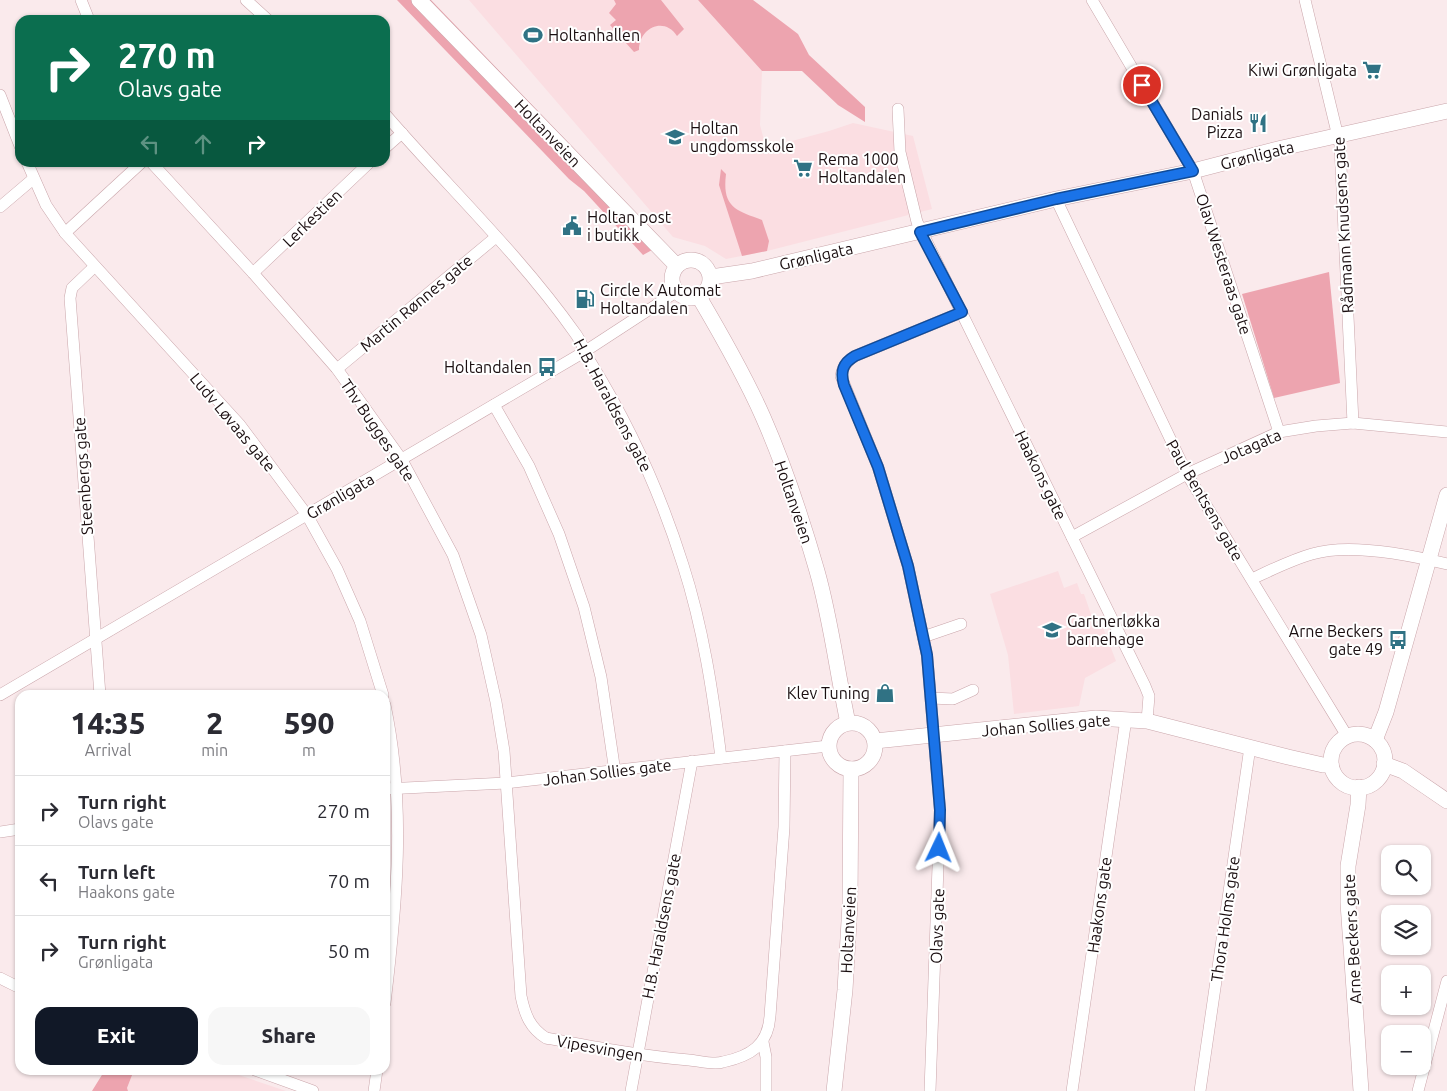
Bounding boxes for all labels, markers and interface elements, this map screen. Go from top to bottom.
sports icon: Holtanhallen [522,24,544,46]
place label: Holtanhallen [548,26,640,44]
icon: right [35,35,100,100]
text: 270 m [118,35,216,75]
supermarket icon: Kiwi Grønligata [1361,59,1383,81]
place label: Kiwi Grønligata [1248,61,1357,79]
pin [1121,64,1163,106]
icon: arrive [1128,71,1156,99]
text: Olavs gate [118,76,222,101]
street label: Holtanveien [511,96,585,170]
place label: Danials Pizza [1191,105,1243,141]
restaurant icon: Danials Pizza [1247,112,1269,134]
place label: Holtan ungdomsskole [690,119,794,155]
school or university icon: Holtan ungdomsskole [664,126,686,148]
icon: left [136,130,164,158]
icon: ahead [189,130,217,158]
icon: right [242,130,270,158]
street label: Rådmann Knudsens gate [1329,136,1357,314]
street label: Grønligata [1218,137,1296,173]
place label: Rema 1000 Holtandalen [818,150,906,186]
supermarket icon: Rema 1000 Holtandalen [792,157,814,179]
street label: Lerkestien [279,186,345,250]
street label: Olav Westeraas gate [1193,191,1255,337]
place label: Holtan post i butikk [587,208,672,244]
public building icon: Holtan post i butikk [561,215,583,237]
street label: Grønligata [777,239,855,273]
street label: Martin Rønnes gate [356,251,476,355]
place label: Circle K Automat Holtandalen [600,281,721,317]
fuel station icon: Circle K Automat Holtandalen [574,288,596,310]
street label: H.B. Haraldsens gate [570,335,656,475]
bus stop icon: Holtandalen [536,356,558,378]
place label: Holtandalen [444,358,532,376]
street label: Ludv Løvaas gate [187,369,279,475]
street label: Thv Bugges gate [337,376,419,484]
street label: Steenbergs gate [70,417,96,535]
street label: Jotagata [1218,425,1284,467]
street label: Haakons gate [1012,427,1070,523]
street label: Paul Bentsens gate [1163,436,1247,564]
street label: Holtanveien [771,458,817,546]
street label: Grønligata [303,469,377,523]
place label: Gartnerløkka barnehage [1067,612,1160,648]
school or university icon: Gartnerløkka barnehage [1041,619,1063,641]
place label: Arne Beckers gate 49 [1289,622,1383,658]
bus stop icon: Arne Beckers gate 49 [1387,629,1409,651]
shop icon: Klev Tuning [874,682,896,704]
place label: Klev Tuning [787,684,870,702]
text: 14:35 [71,706,146,740]
text: 2 [206,706,223,740]
text: 590 [284,706,334,740]
street label: Johan Sollies gate [981,710,1111,740]
text: Arrival [85,741,131,759]
text: min [201,741,228,759]
text: m [302,741,316,759]
street label: Johan Sollies gate [542,755,672,789]
text: Turn right [78,791,166,813]
icon: right [35,797,63,825]
text: 270 m [317,800,370,822]
text: Olavs gate [78,813,154,831]
position arrow [912,821,964,873]
map controls [1381,845,1431,1075]
button: search [1381,845,1431,895]
street label: H.B. Haraldsens gate [638,852,684,1000]
street label: Thora Holms gate [1207,855,1243,983]
street label: Haakons gate [1083,856,1115,954]
text: Turn left [78,861,156,883]
icon: left [35,867,63,895]
text: 70 m [328,870,370,892]
street label: Arne Beckers gate [1340,873,1364,1005]
text: Haakons gate [78,883,175,901]
street label: Holtanveien [837,886,859,974]
street label: Olavs gate [927,888,947,964]
button: layers [1381,905,1431,955]
text: Turn right [78,931,166,953]
icon: right [35,937,63,965]
text: 50 m [328,940,370,962]
text: Grønligata [78,953,153,971]
button: + [1381,965,1431,1015]
button: Exit [35,1007,198,1065]
button: Share [208,1007,370,1065]
button: − [1381,1025,1431,1075]
street label: Vipesvingen [555,1032,645,1064]

